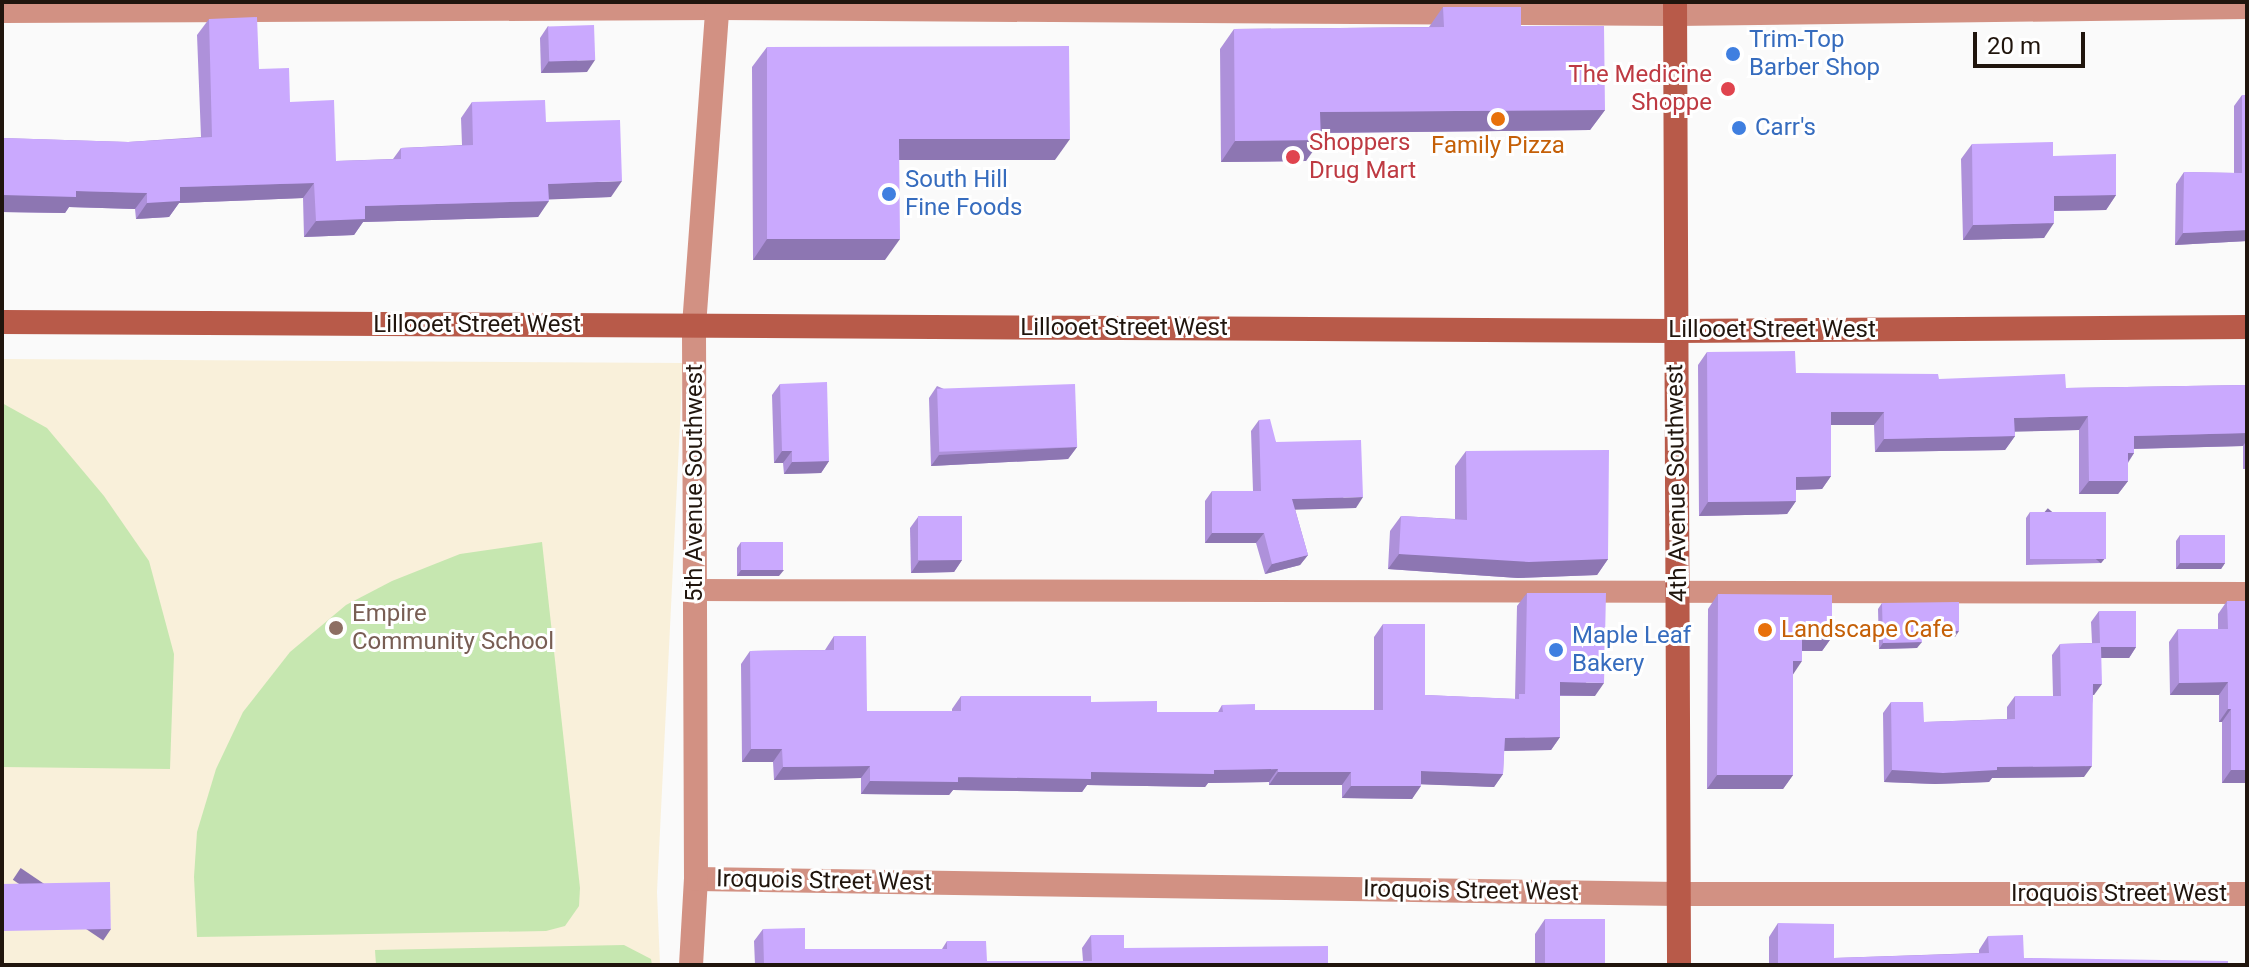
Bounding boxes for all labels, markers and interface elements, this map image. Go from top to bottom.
scale bar [1977,16,2089,66]
place label: Trim-Top Barber Shop [1749,26,1880,82]
text: 20 m [1987,32,2041,60]
marker: Trim-Top Barber Shop [1724,45,1742,63]
place label: The Medicine Shoppe [1568,61,1712,117]
marker: The Medicine Shoppe [1719,80,1737,98]
marker: Family Pizza [1489,110,1507,128]
place label: Carr's [1755,114,1816,142]
marker: Carr's [1730,119,1748,137]
place label: Shoppers Drug Mart [1309,129,1416,185]
place label: Family Pizza [1431,132,1565,160]
marker: Shoppers Drug Mart [1284,148,1302,166]
place label: South Hill Fine Foods [905,166,1022,222]
marker: South Hill Fine Foods [880,185,898,203]
street label: Lillooet Street West [373,311,581,339]
street label: Lillooet Street West [1020,314,1228,342]
street label: Lillooet Street West [1668,316,1876,344]
street label: 5th Avenue Southwest [681,364,709,602]
street label: 4th Avenue Southwest [1661,364,1693,602]
place label: Empire Community School [352,600,554,656]
place label: Landscape Cafe [1781,616,1953,644]
marker: Empire Community School [327,619,345,637]
marker: Landscape Cafe [1756,621,1774,639]
place label: Maple Leaf Bakery [1572,622,1691,678]
marker: Maple Leaf Bakery [1547,641,1565,659]
street label: Iroquois Street West [716,865,932,897]
street label: Iroquois Street West [1363,875,1579,907]
street label: Iroquois Street West [2011,880,2227,908]

